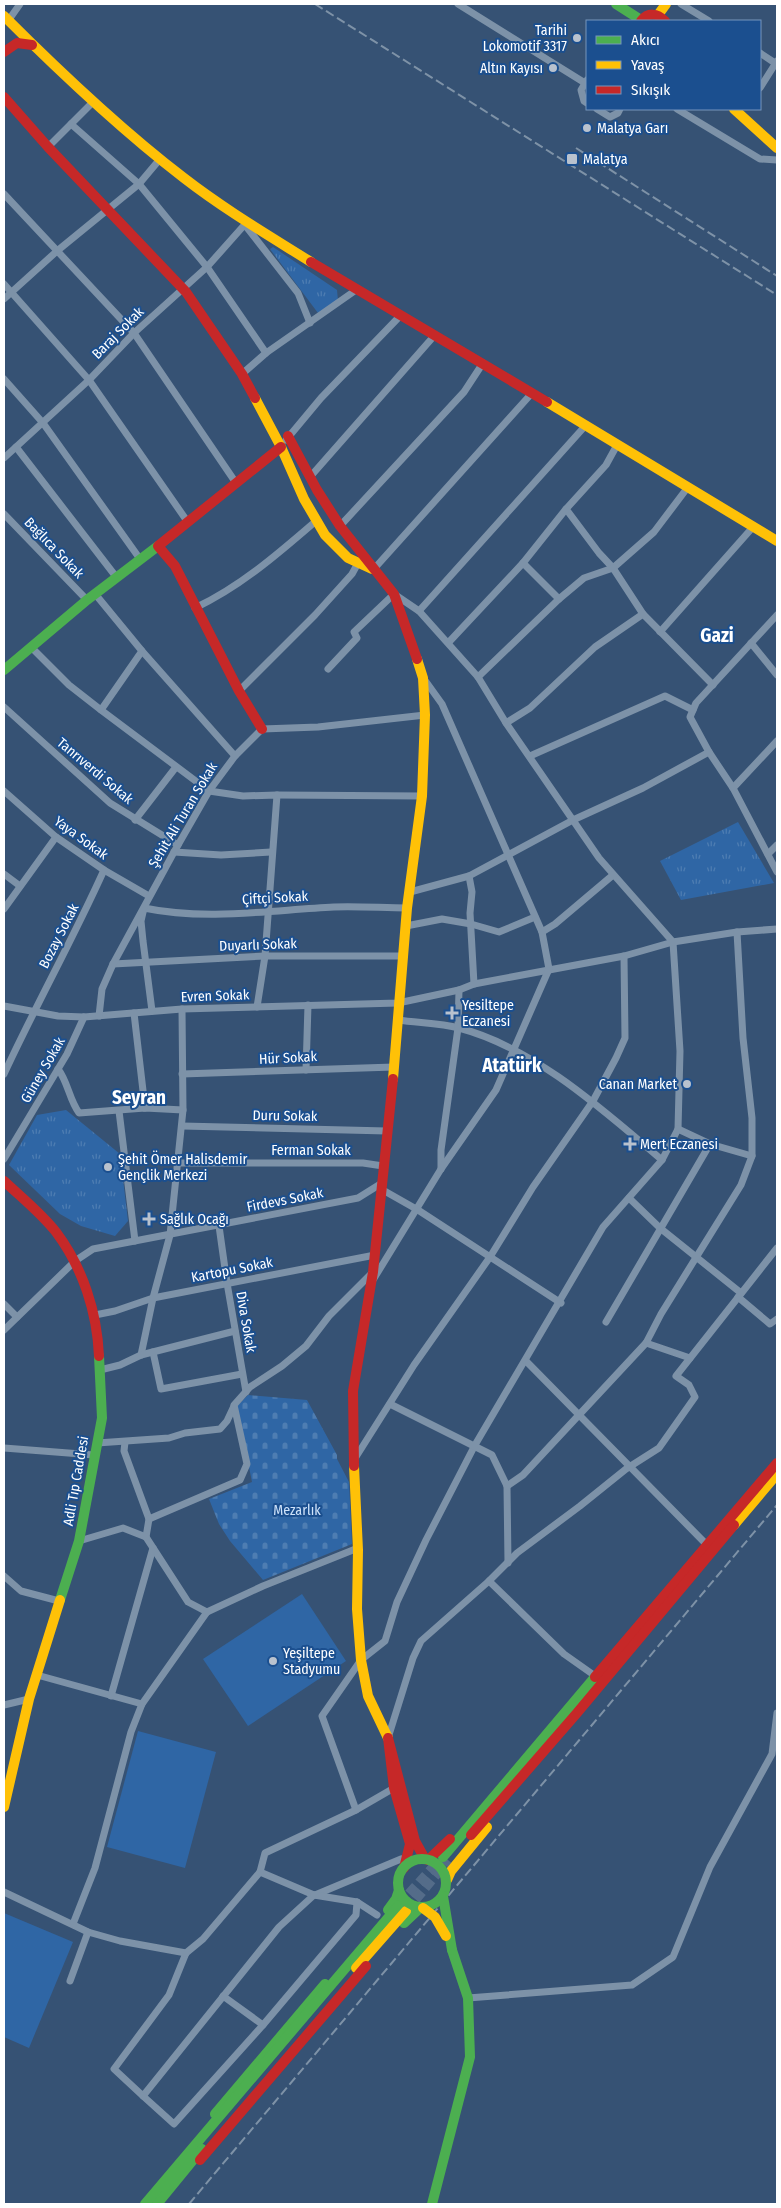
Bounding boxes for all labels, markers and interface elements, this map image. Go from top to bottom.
legend [586,20,761,110]
place label: Tarihi Lokomotif 3317 [483,22,567,55]
text: Akıcı [631,31,660,49]
marker: Tarihi Lokomotif 3317 [571,32,583,44]
text: Yavaş [631,56,665,74]
place label: Altın Kayısı [480,60,543,77]
marker: Altın Kayısı [547,62,559,74]
text: Sıkışık [631,81,670,99]
place label: Malatya Garı [597,120,668,137]
marker: Malatya Garı [581,122,593,134]
place label: Malatya [583,151,628,168]
marker: Malatya [565,152,579,166]
street label: Baraj Sokak [88,303,148,363]
street label: Bağlıca Sokak [21,514,88,582]
district label: Gazi [700,624,734,647]
street label: Tanrıverdi Sokak [53,734,137,808]
street label: Şehit Ali Turan Sokak [145,759,221,871]
street label: Yaya Sokak [51,813,112,864]
street label: Çiftçi Sokak [242,888,309,908]
street label: Bozay Sokak [35,900,83,971]
street label: Duyarlı Sokak [219,935,298,955]
street label: Evren Sokak [180,986,250,1006]
place label: Yesiltepe Eczanesi [462,997,514,1030]
marker: Yesiltepe Eczanesi [446,1007,458,1019]
street label: Güney Sokak [17,1034,69,1106]
street label: Hür Sokak [259,1048,318,1068]
district label: Atatürk [481,1054,542,1077]
place label: Canan Market [599,1076,677,1093]
marker: Canan Market [681,1078,693,1090]
district label: Seyran [112,1086,166,1109]
street label: Duru Sokak [252,1107,318,1125]
place label: Mert Eczanesi [640,1136,718,1153]
marker: Mert Eczanesi [624,1138,636,1150]
street label: Ferman Sokak [271,1142,351,1159]
place label: Şehit Ömer Halisdemir Gençlik Merkezi [118,1150,247,1184]
marker: Şehit Ömer Halisdemir Gençlik Merkezi [102,1161,114,1173]
street label: Firdevs Sokak [245,1184,325,1216]
place label: Sağlık Ocağı [160,1211,229,1228]
marker: Sağlık Ocağı [142,1212,156,1226]
street label: Kartopu Sokak [190,1254,275,1286]
street label: Diva Sokak [232,1290,260,1354]
street label: Adli Tıp Caddesi [60,1435,92,1527]
park label: Mezarlık [273,1502,321,1519]
place label: Yeşiltepe Stadyumu [283,1645,340,1678]
marker: Yeşiltepe Stadyumu [267,1655,279,1667]

